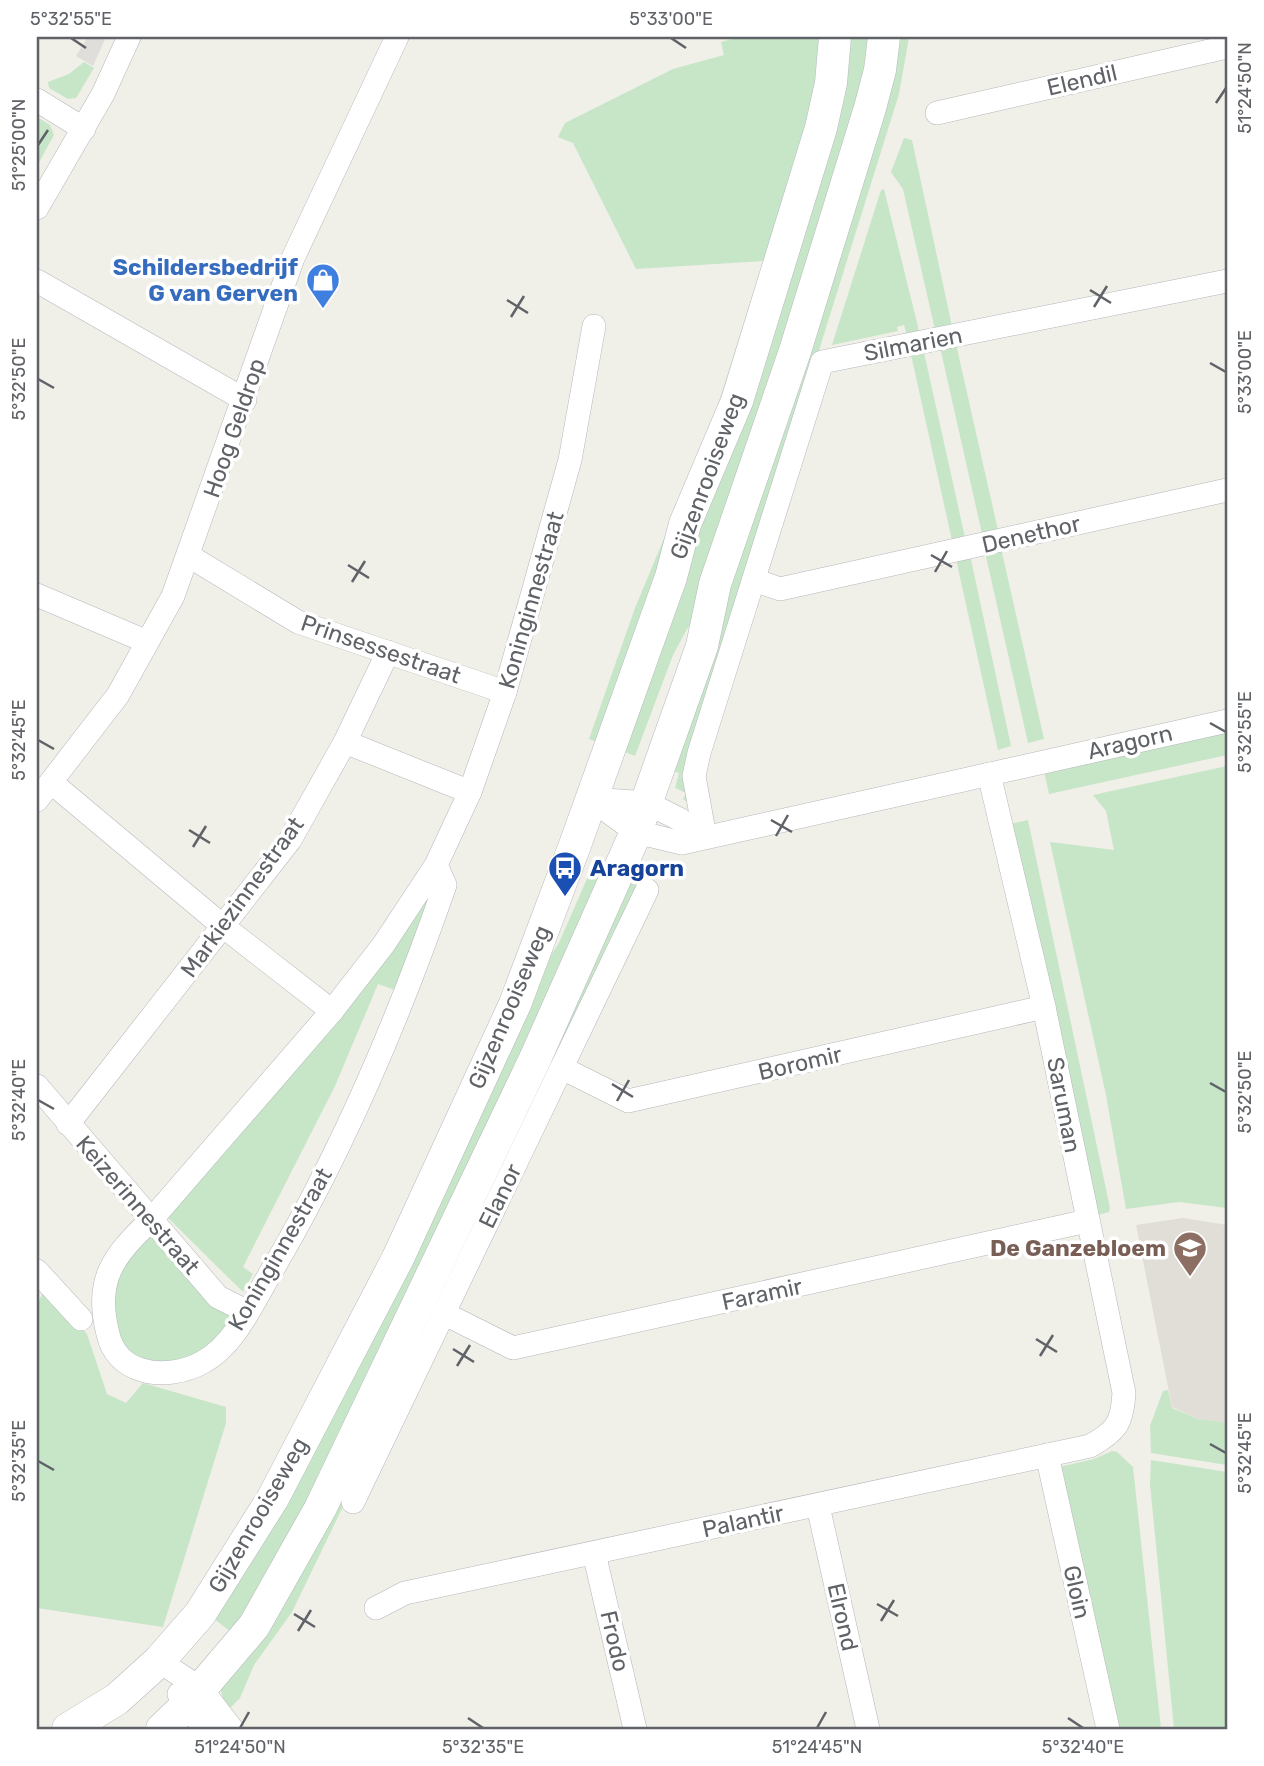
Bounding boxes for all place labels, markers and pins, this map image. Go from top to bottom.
place label: Schildersbedrijf G van Gerven [113,253,299,307]
shop icon: Schildersbedrijf G van Gerven [304,261,342,310]
bus stop icon: Aragorn [546,849,584,898]
place label: Aragorn [590,854,684,882]
school or university icon: De Ganzebloem [1171,1229,1209,1278]
place label: De Ganzebloem [990,1234,1166,1262]

